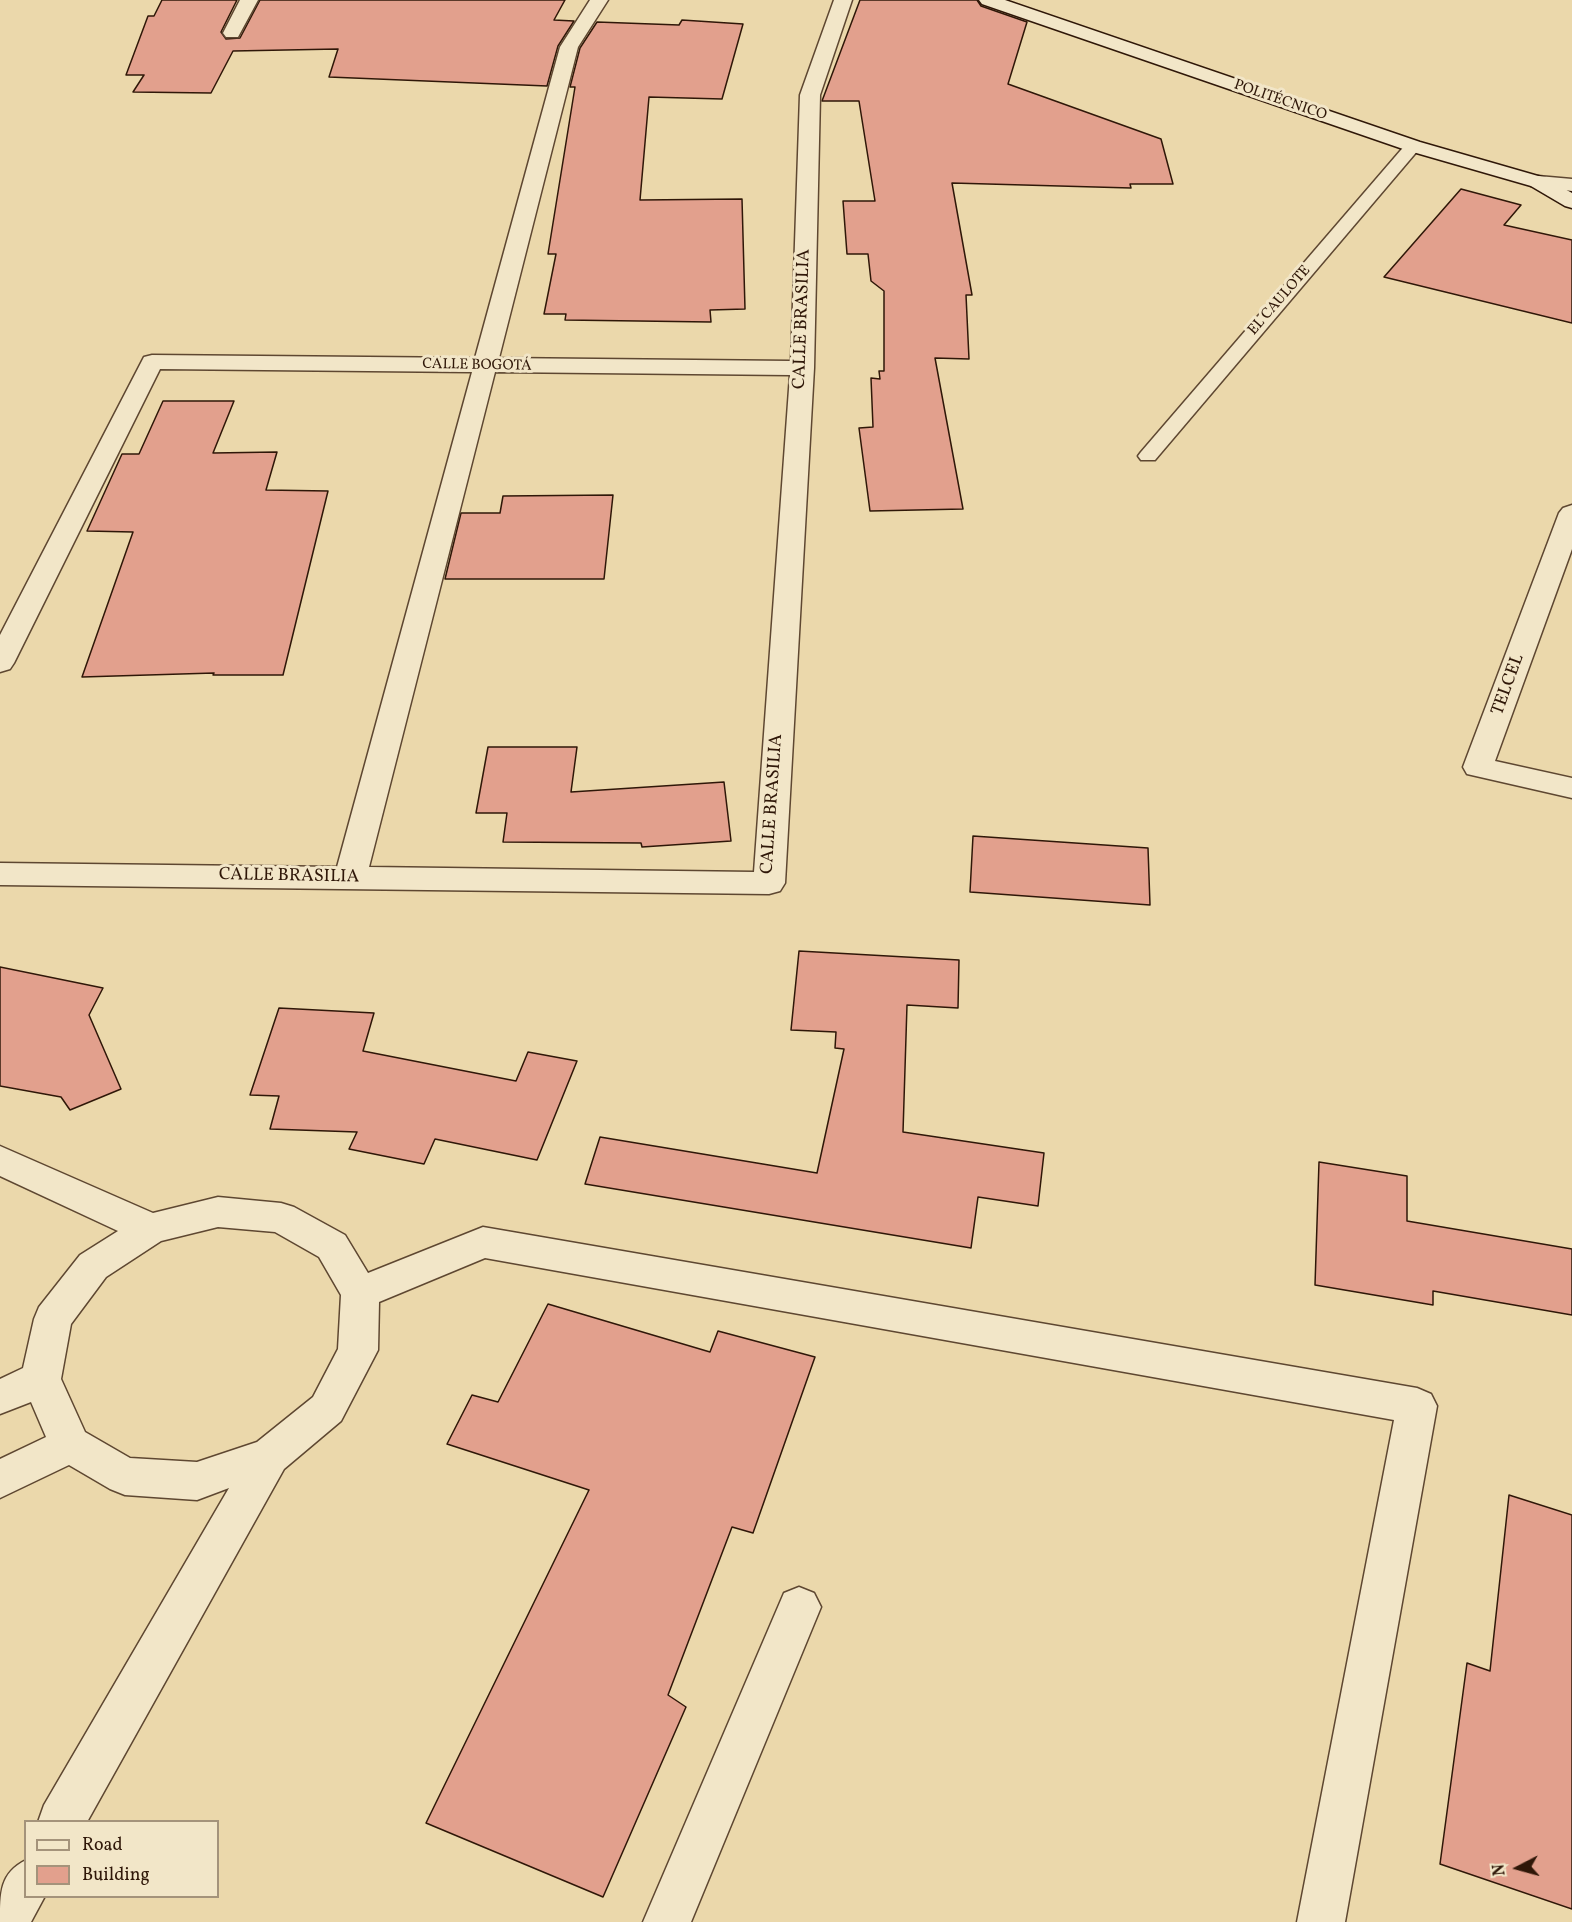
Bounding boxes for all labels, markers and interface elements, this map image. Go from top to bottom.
street label: POLITÉCNICO [1231,77,1329,125]
street label: CALLE BRASILIA [790,249,816,389]
street label: EL CAULOTE [1245,262,1315,340]
street label: CALLE BOGOTÁ [422,356,532,376]
street label: TELCEL [1488,651,1530,719]
street label: CALLE BRASILIA [757,733,789,875]
street label: CALLE BRASILIA [219,865,359,889]
legend [24,1820,219,1898]
text: Road [82,1833,123,1858]
north arrow [1488,1838,1548,1898]
text: Building [82,1863,150,1888]
text: N [1489,1863,1512,1877]

